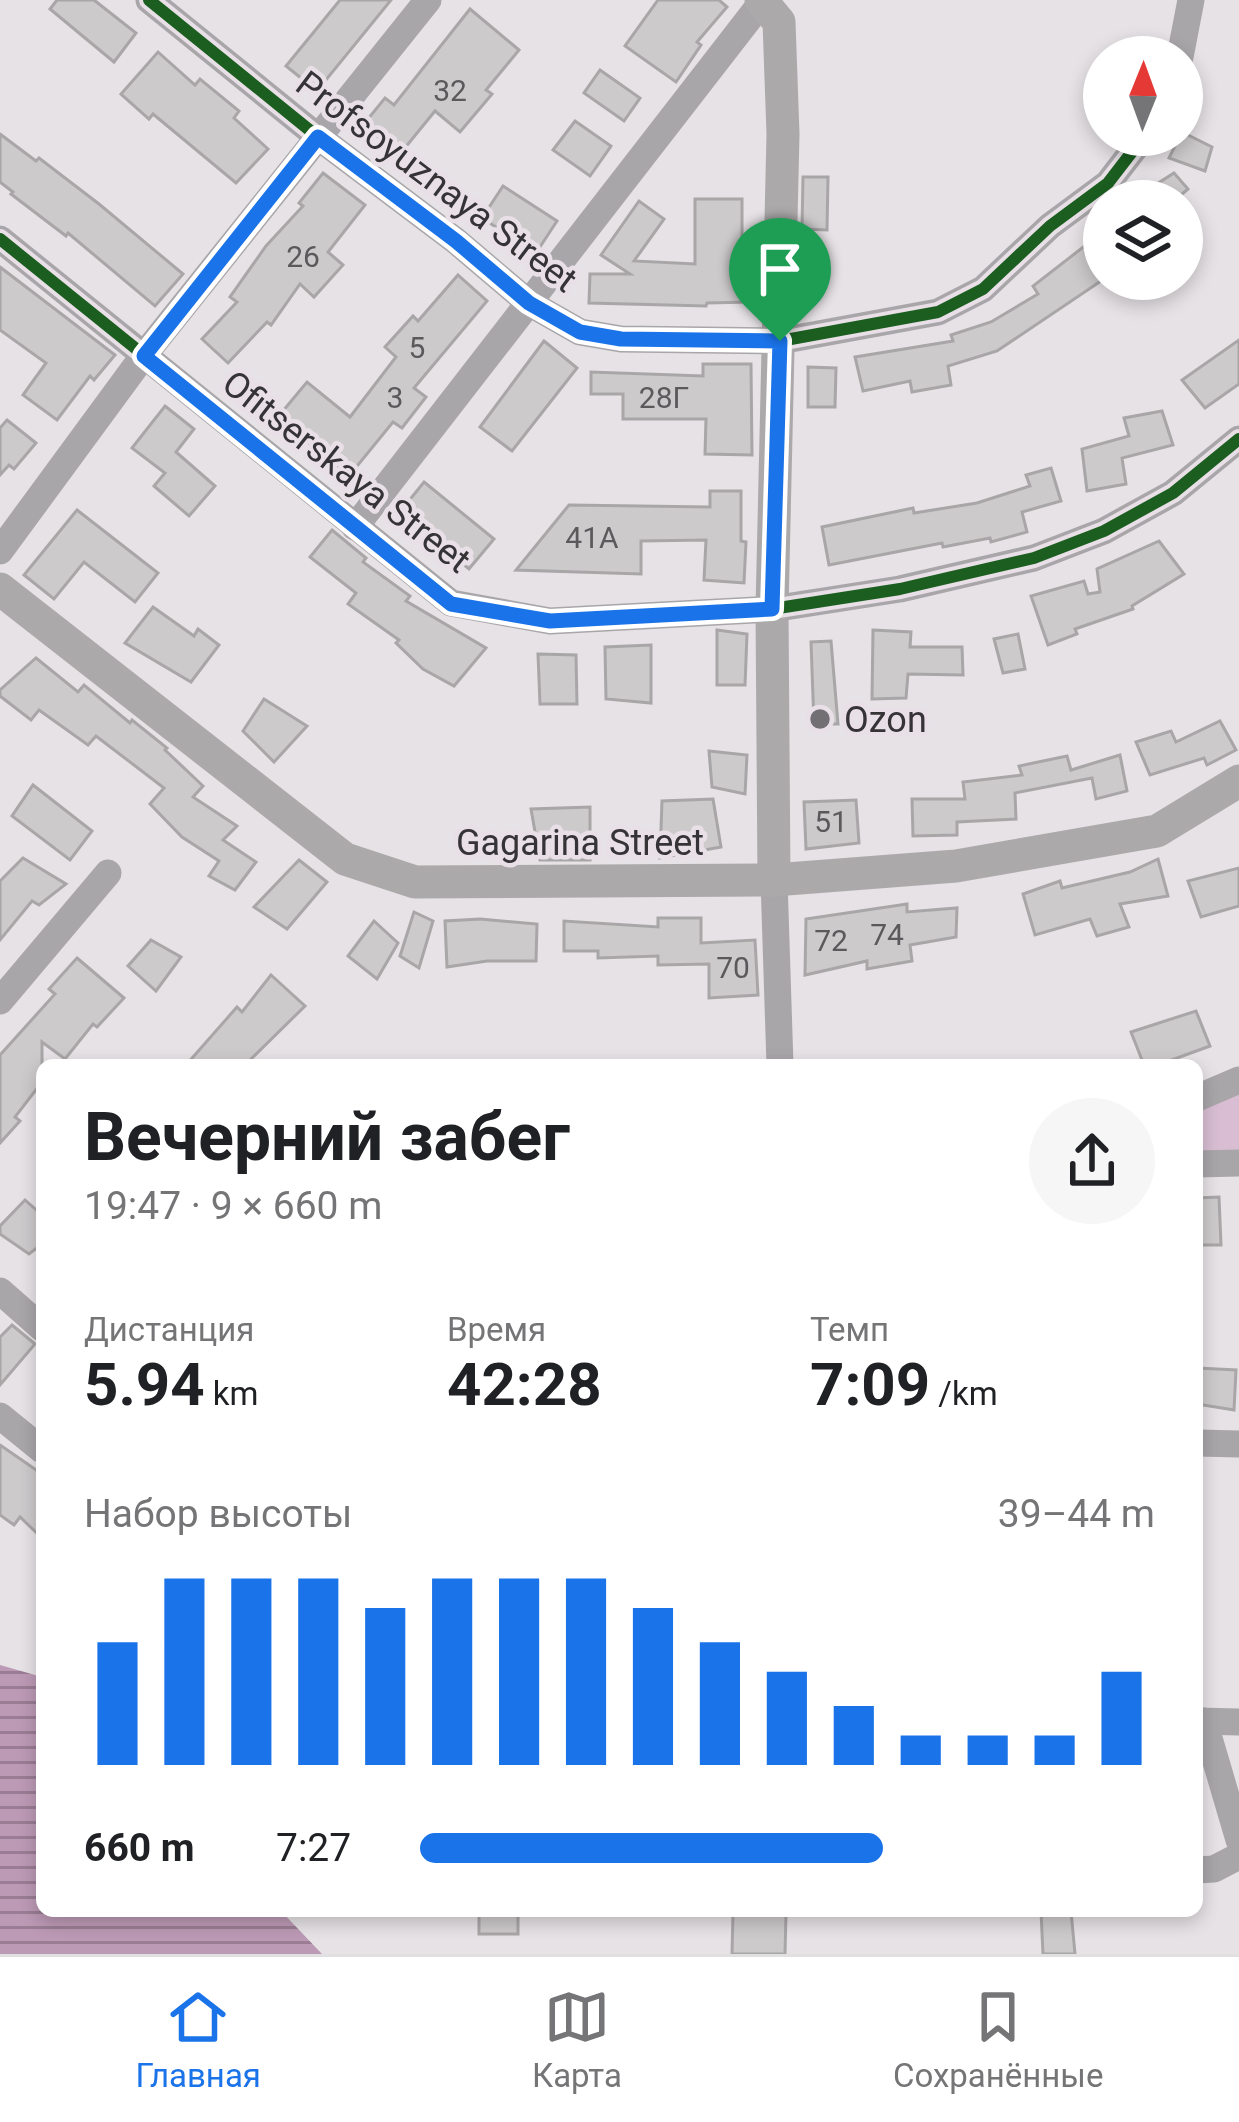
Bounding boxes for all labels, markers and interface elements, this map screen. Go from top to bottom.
north arrow [1083,36,1203,156]
map controls [1083,36,1203,300]
street label: Profsoyuznaya Street [288,63,585,301]
house number: 32 [433,73,467,108]
button: layers [1083,180,1203,300]
pin [729,218,831,341]
icon: arrive [747,236,813,302]
house number: 26 [286,239,320,274]
house number: 5 [409,330,425,365]
street label: Ofitserskaya Street [214,362,479,582]
house number: 3 [387,380,403,415]
house number: 28Г [639,380,689,415]
house number: 41А [565,520,619,555]
place label: Ozon [844,699,927,741]
marker: Ozon [807,706,833,732]
house number: 51 [814,804,848,839]
street label: Gagarina Street [456,822,704,864]
house number: 74 [870,917,904,952]
house number: 72 [814,923,848,958]
house number: 70 [716,950,750,985]
button: share [1029,1098,1155,1224]
text: Вечерний забег [84,1099,570,1176]
text: 19:47 · 9 × 660 m [84,1183,382,1229]
text: Дистанция [84,1310,254,1349]
text: Время [447,1310,546,1349]
text: Темп [810,1310,889,1349]
text: 5.94 [84,1349,205,1420]
text: 42:28 [447,1349,602,1420]
text: 7:09 [810,1349,930,1420]
text: km [205,1374,259,1413]
text: /km [930,1374,998,1413]
text: Набор высоты [84,1491,352,1537]
text: 39–44 m [998,1491,1155,1537]
text: 660 m [84,1825,195,1871]
text: 7:27 [276,1825,351,1871]
tab: Главная [136,1984,261,2095]
tab: Карта [532,1984,622,2095]
tab: Сохранённые [893,1984,1103,2095]

